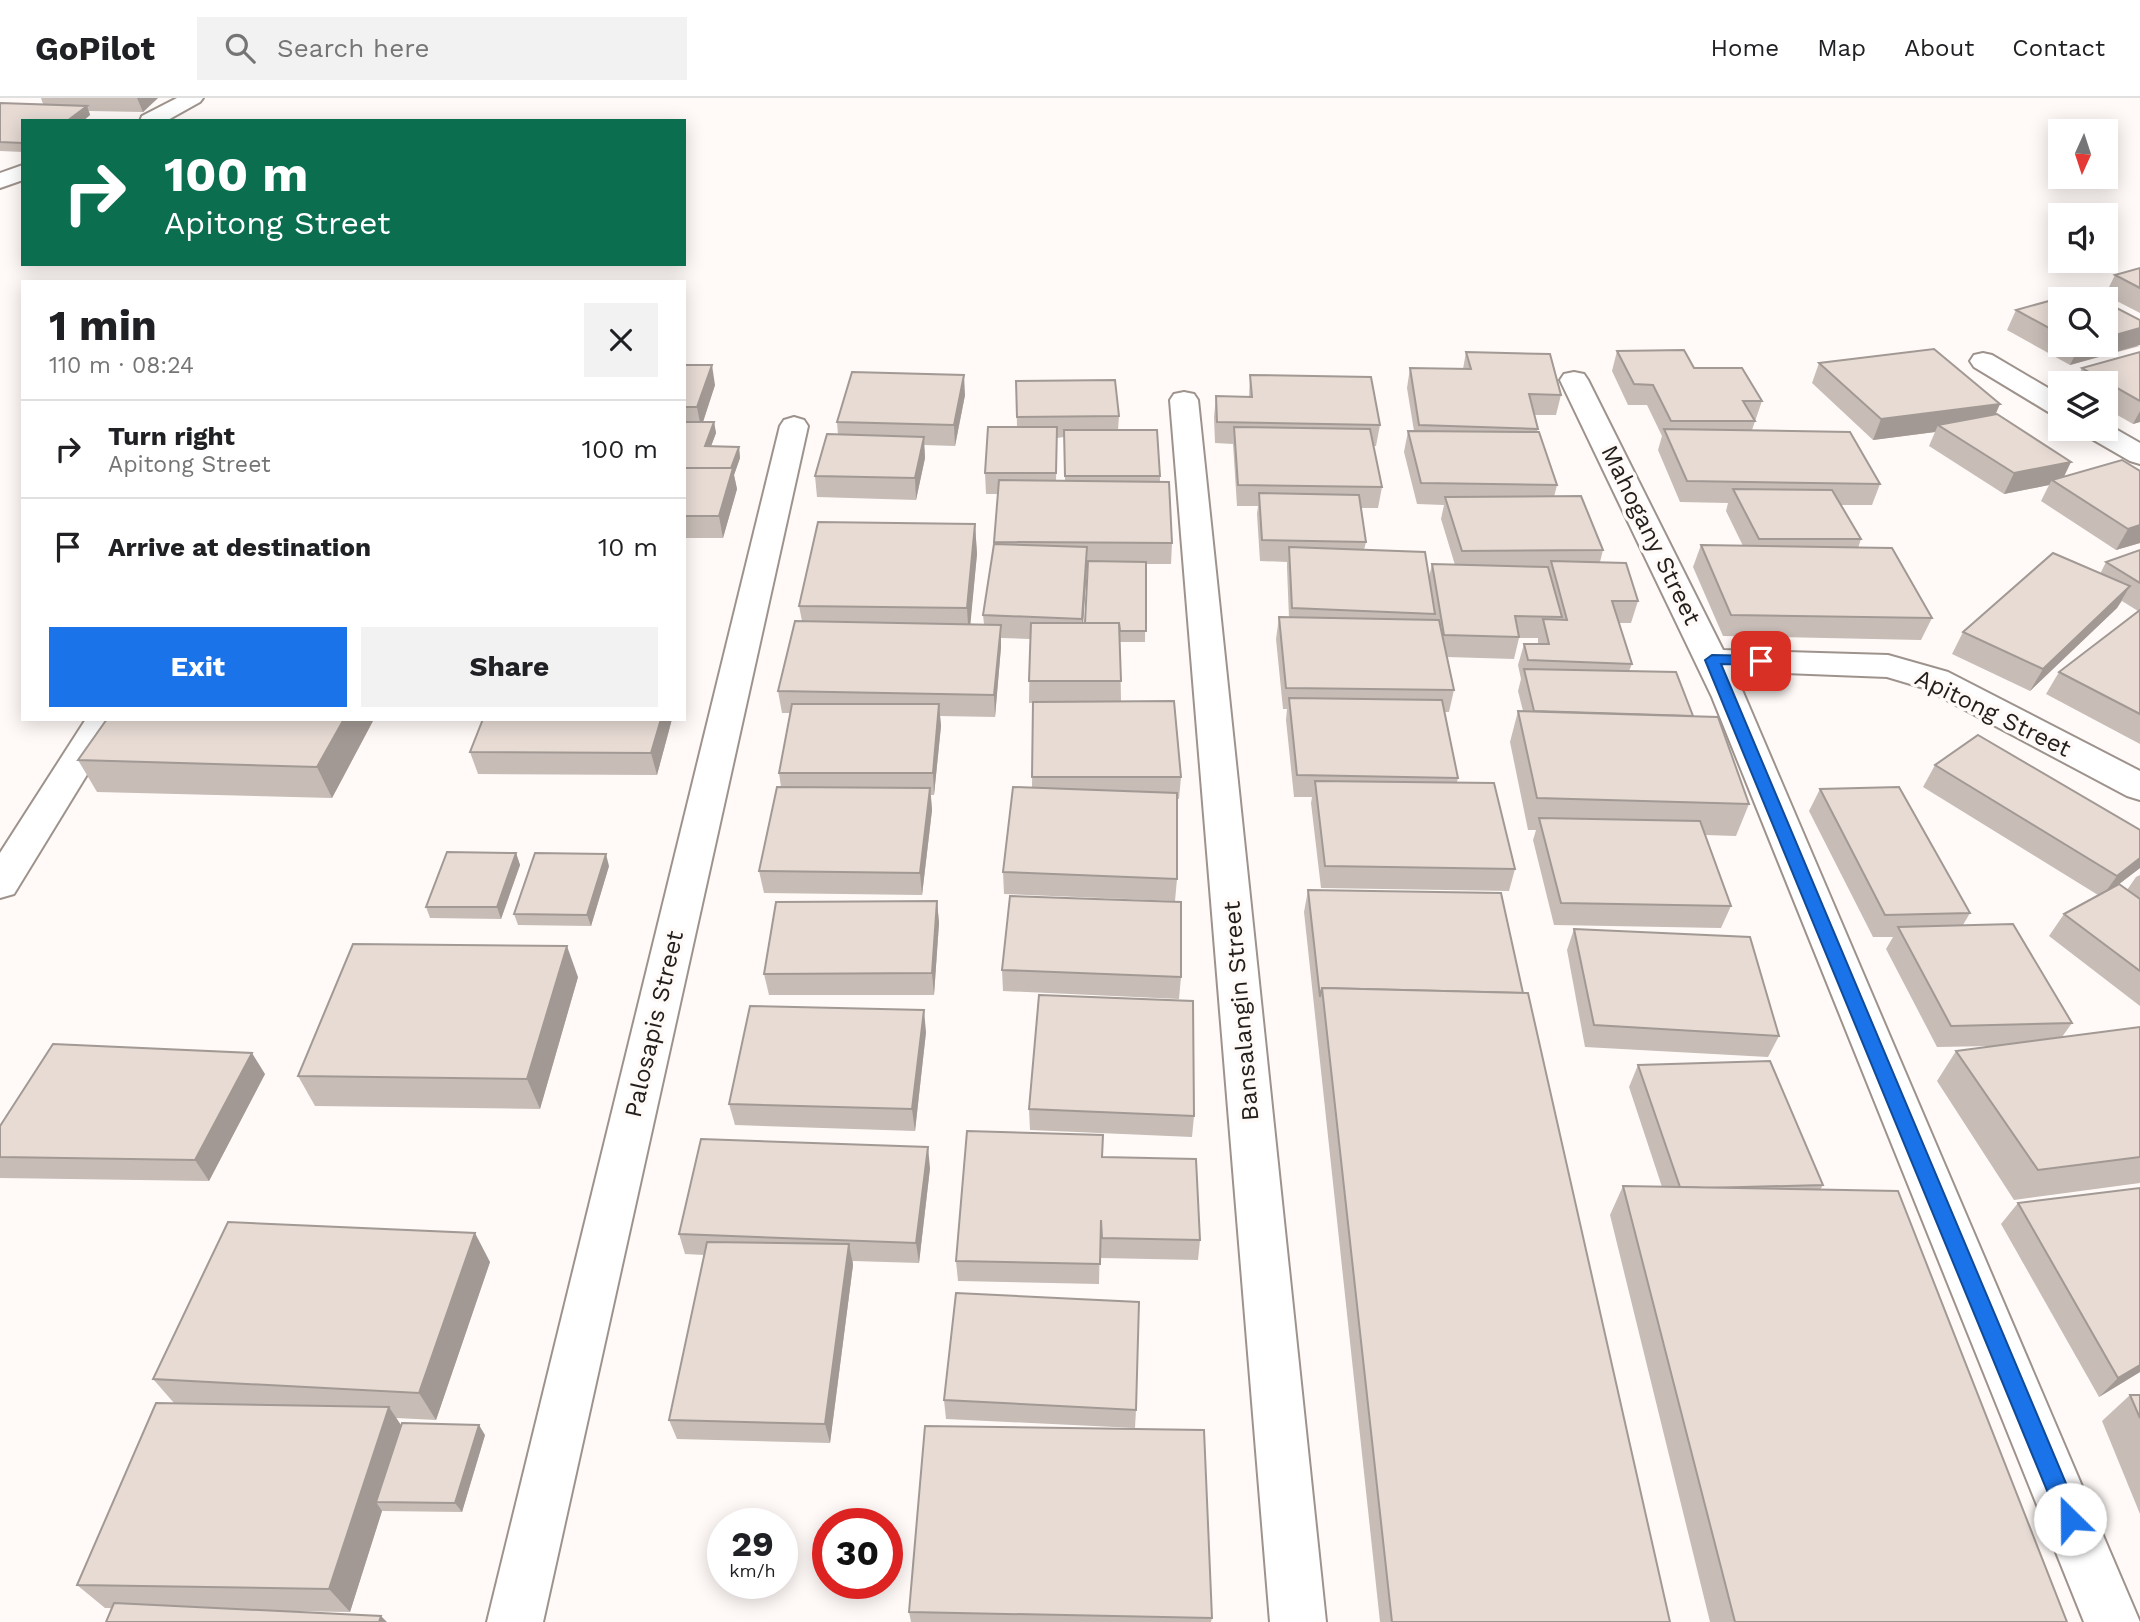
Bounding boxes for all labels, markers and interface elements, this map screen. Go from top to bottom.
search box [197,17,687,80]
text: GoPilot [35,29,155,68]
icon: search [221,29,259,67]
text: Search here [277,33,429,63]
text: Home [1711,34,1779,62]
text: Map [1817,34,1866,62]
text: About [1904,34,1974,62]
text: Contact [2012,34,2105,62]
north arrow [2048,119,2118,189]
map controls [2048,119,2118,441]
text: 100 m [164,145,308,203]
icon: right [49,147,140,238]
button: sound [2048,203,2118,273]
text: Apitong Street [164,204,390,242]
button: search [2048,287,2118,357]
text: 1 min [49,301,157,350]
button: close [584,303,658,377]
text: 110 m · 08:24 [49,352,194,379]
button: layers [2048,371,2118,441]
text: Turn right [108,421,235,451]
icon: right [49,430,87,468]
text: 100 m [582,434,658,464]
street label: Mahogany Street [1595,441,1707,629]
text: Apitong Street [108,451,271,478]
icon: arrive [49,528,87,566]
text: Arrive at destination [108,532,371,562]
text: 10 m [598,532,658,562]
button: Exit [49,627,347,707]
button: Share [361,627,658,707]
pin [1731,631,1791,691]
icon: arrive [1742,642,1780,680]
street label: Apitong Street [1911,663,2075,763]
street label: Bansalangin Street [1217,900,1265,1122]
street label: Palosapis Street [619,928,689,1120]
position arrow [2033,1482,2107,1556]
speed limit sign: 30 [812,1508,903,1599]
text: 29 [731,1523,774,1565]
text: km/h [729,1560,776,1581]

